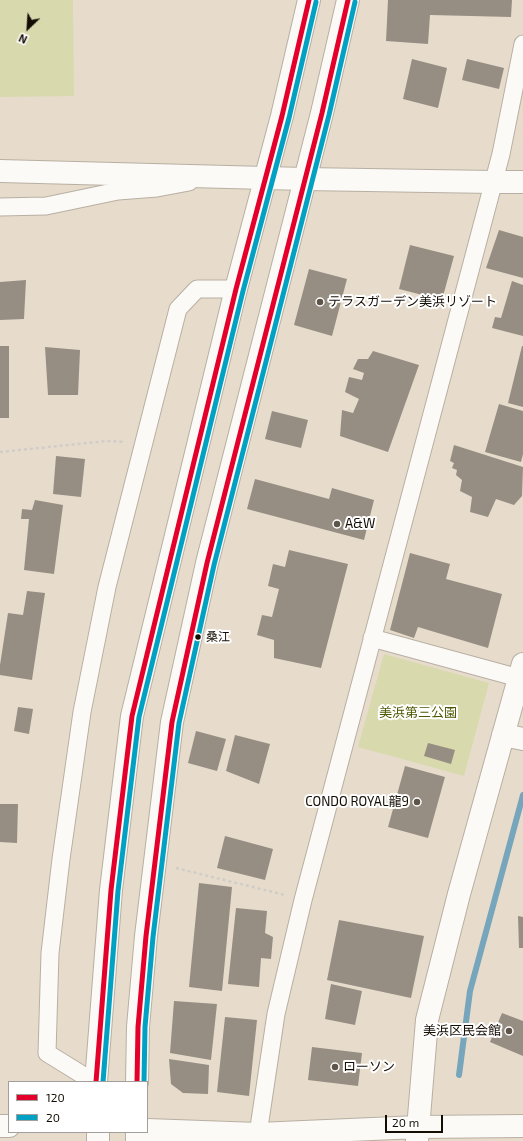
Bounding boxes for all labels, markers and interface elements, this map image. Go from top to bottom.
north arrow [8,8,48,48]
text: N [16,32,29,47]
place label: テラスガーデン美浜リゾート [328,294,497,310]
marker: テラスガーデン美浜リゾート [315,297,325,307]
place label: A&W [345,516,375,532]
marker: A&W [332,519,342,529]
place label: 桑江 [206,630,230,644]
marker: 桑江 [193,632,203,642]
park label: 美浜第三公園 [379,705,457,721]
place label: CONDO ROYAL龍9 [305,794,409,810]
marker: CONDO ROYAL龍9 [412,797,422,807]
place label: 美浜区民会館 [423,1023,501,1039]
marker: 美浜区民会館 [504,1026,514,1036]
place label: ローソン [343,1059,395,1075]
marker: ローソン [330,1062,340,1072]
legend [8,1081,148,1133]
text: 120 [46,1090,65,1104]
scale bar [387,1107,445,1133]
text: 20 [46,1110,60,1124]
text: 20 m [392,1115,419,1129]

